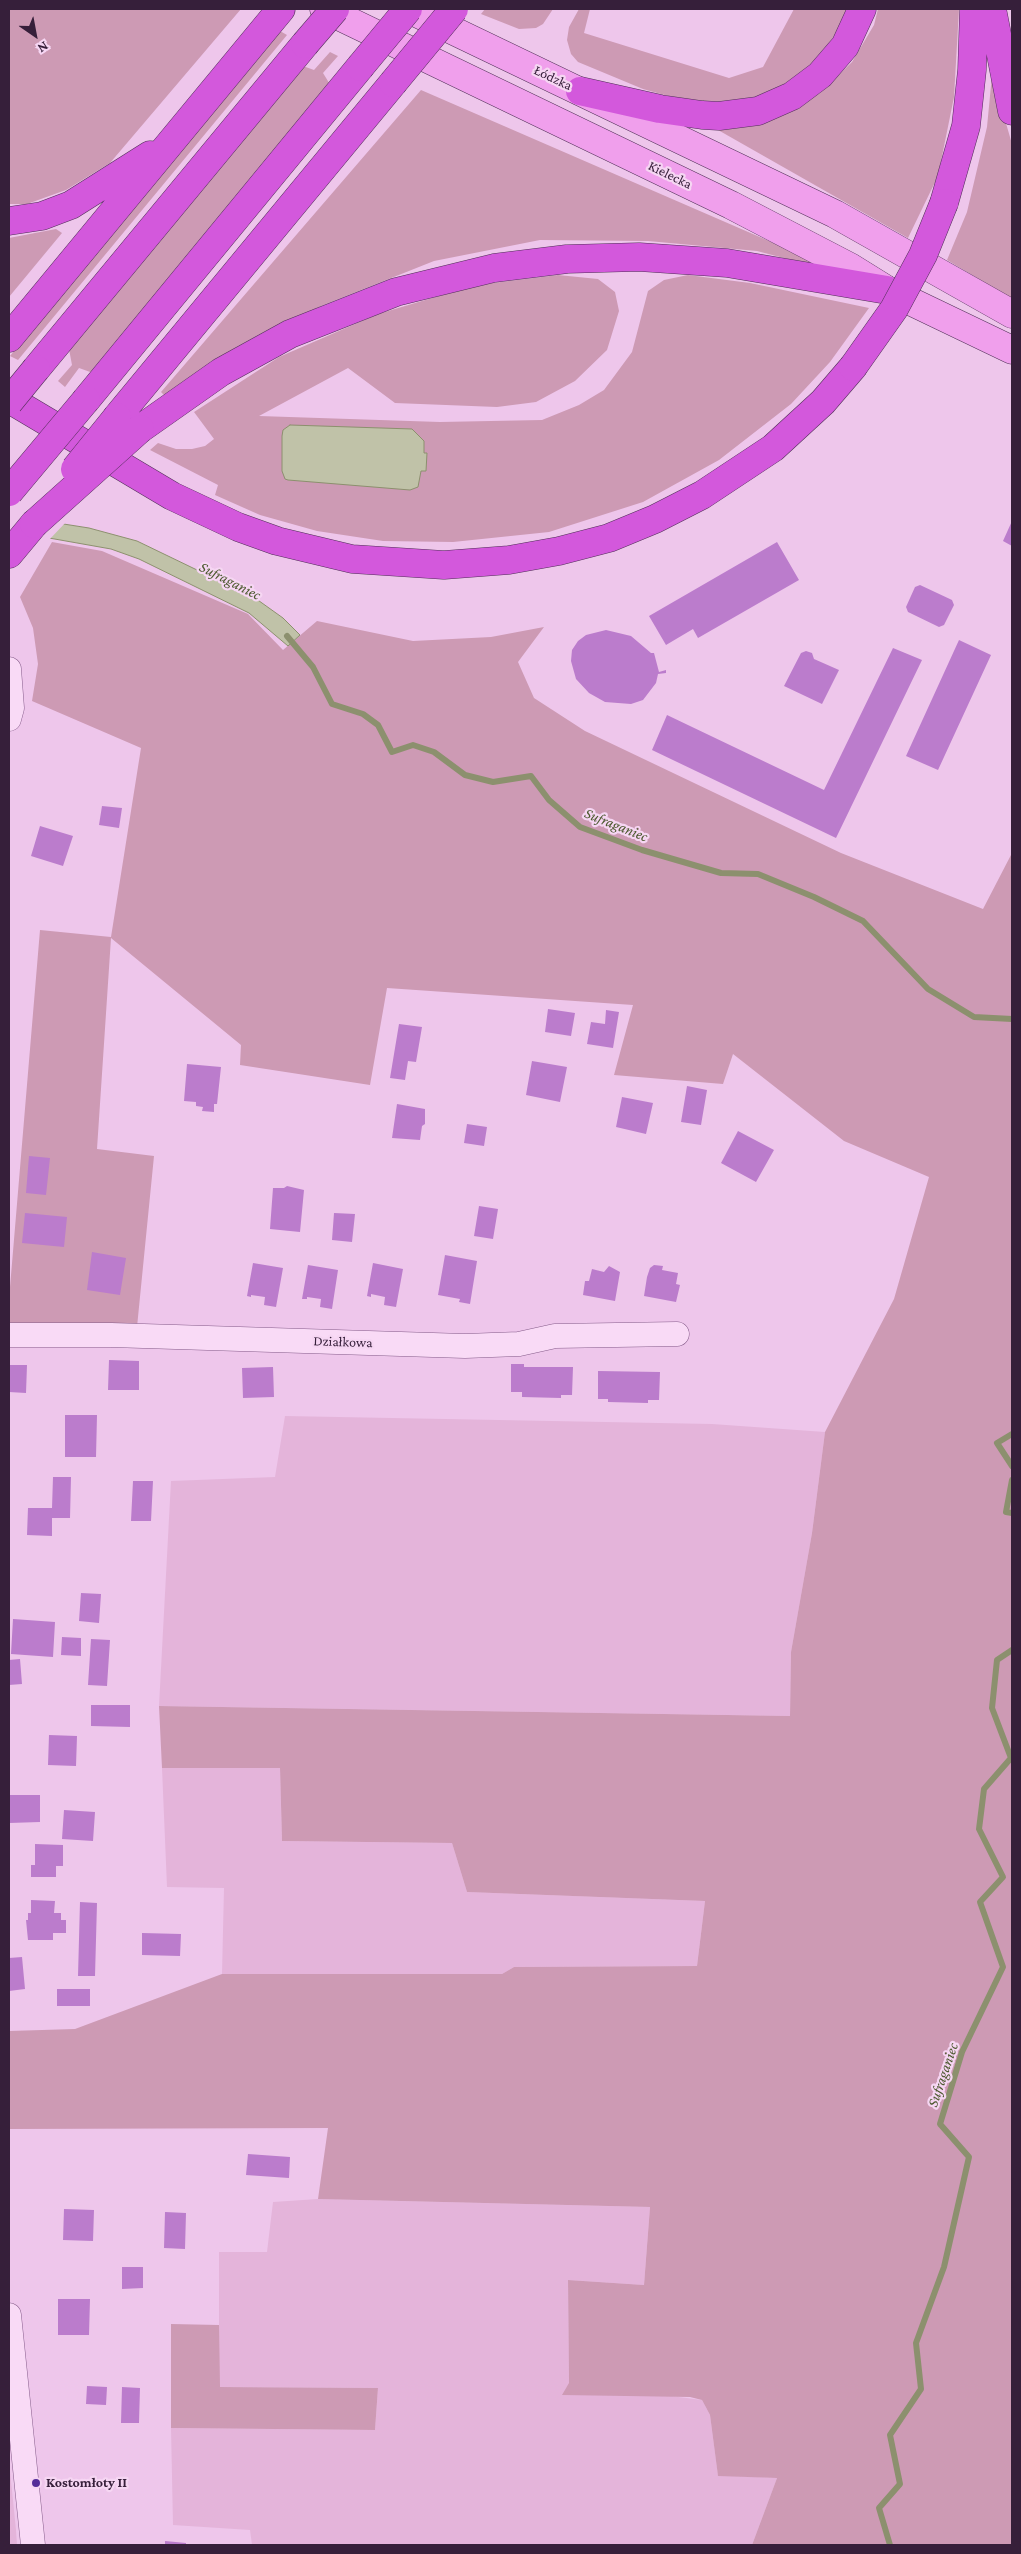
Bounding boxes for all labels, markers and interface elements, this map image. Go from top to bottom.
north arrow [10,10,60,60]
text: N [35,38,52,57]
street label: Łódzka [531,62,575,94]
street label: Kielecka [645,157,695,193]
water label: Sufraganiec [196,558,264,604]
water label: Sufraganiec [582,804,650,846]
street label: Działkowa [313,1333,373,1351]
water label: Sufraganiec [924,2041,962,2109]
place label: Kostomłoty II [46,2475,127,2491]
marker: Kostomłoty II [30,2477,42,2489]

